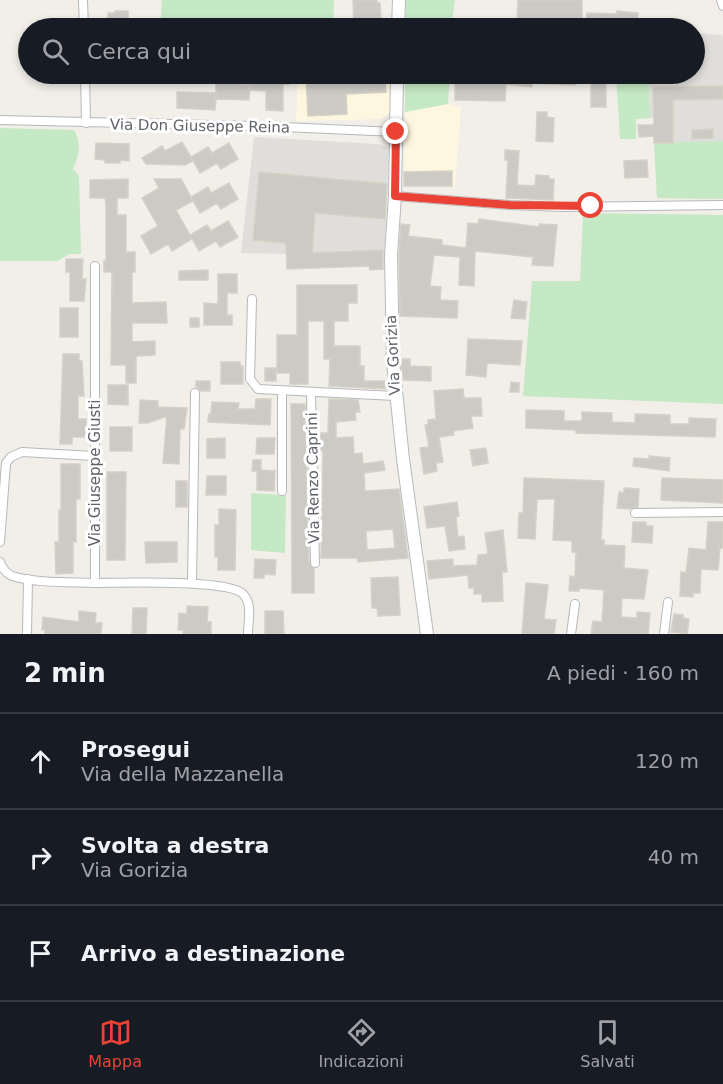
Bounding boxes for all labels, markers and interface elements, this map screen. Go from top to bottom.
search box [18,18,705,84]
icon: search [39,35,72,68]
text: Cerca qui [87,39,191,64]
street label: Via Don Giuseppe Reina [110,115,290,137]
route end [382,118,408,144]
route start [577,192,603,218]
street label: Via Gorizia [382,314,404,396]
street label: Via Giuseppe Giusti [86,400,104,546]
street label: Via Renzo Caprini [303,412,323,544]
text: 2 min [24,658,106,688]
text: A piedi · 160 m [547,661,699,685]
text: Prosegui [81,737,190,762]
icon: ahead [24,745,57,778]
text: 120 m [635,749,699,773]
text: Via della Mazzanella [81,762,284,786]
text: Svolta a destra [81,833,269,858]
icon: right [24,841,57,874]
text: 40 m [648,845,699,869]
text: Via Gorizia [81,858,188,882]
icon: arrive [24,937,57,970]
text: Arrivo a destinazione [81,941,345,966]
tab: Mappa [88,1016,142,1071]
tab: Indicazioni [319,1016,404,1071]
tab: Salvati [580,1016,635,1071]

